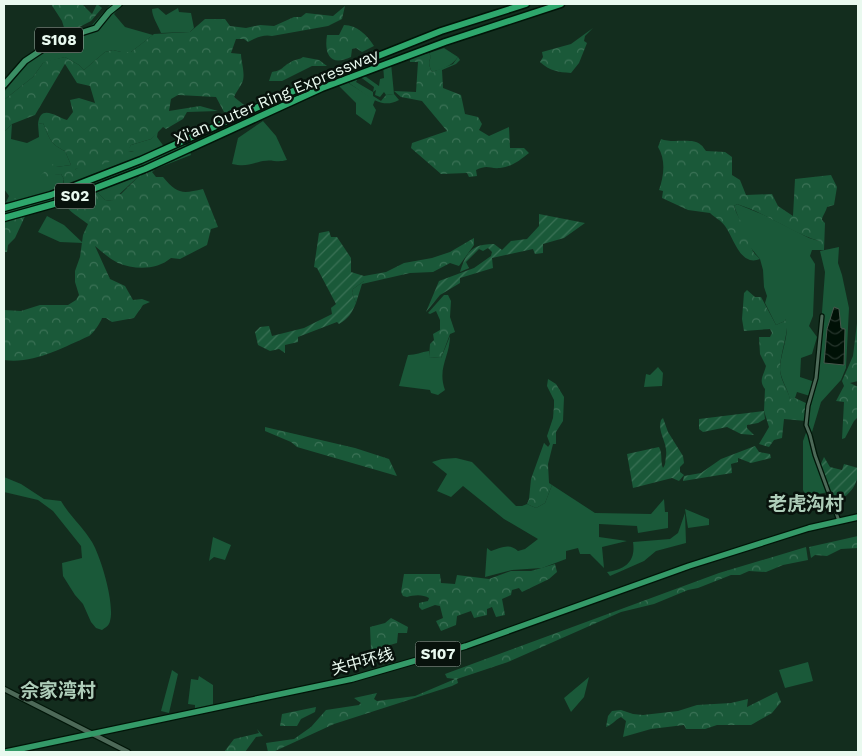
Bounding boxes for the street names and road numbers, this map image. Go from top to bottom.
road number: S108 [35,28,83,52]
street label: Xi'an Outer Ring Expressway [171,44,382,148]
road number: S02 [55,184,95,208]
road number: S107 [416,642,460,666]
street label: 关中环线 [329,644,396,679]

